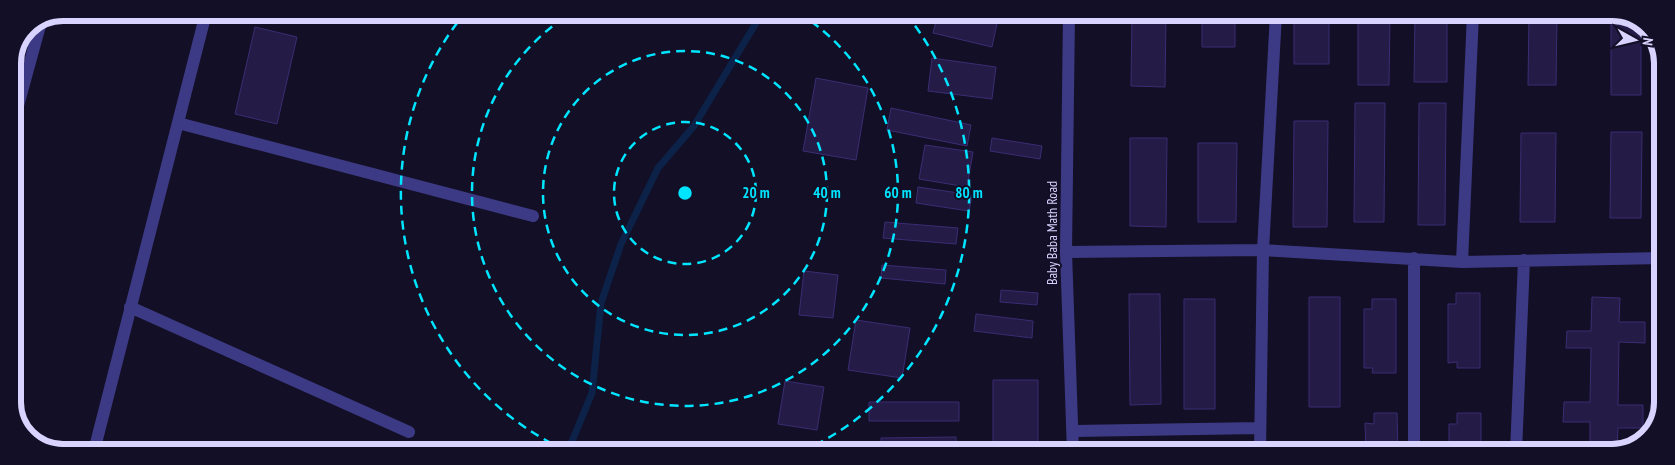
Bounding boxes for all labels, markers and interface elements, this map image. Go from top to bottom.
north arrow [1610,15,1660,65]
text: N [1638,37,1657,47]
street label: Baby Baba Math Road [1043,181,1061,285]
text: 20 m [742,183,770,202]
text: 40 m [813,183,841,202]
text: 60 m [884,183,912,202]
text: 80 m [955,183,983,202]
centre of rings [676,184,694,202]

